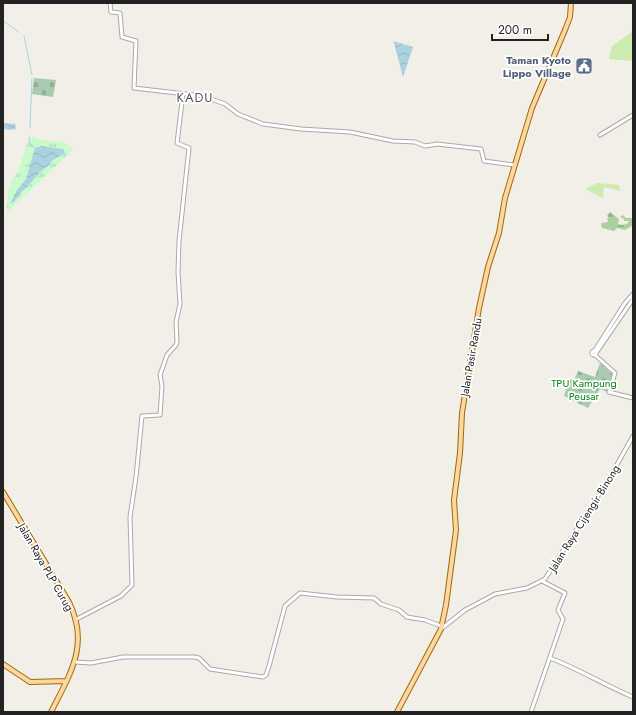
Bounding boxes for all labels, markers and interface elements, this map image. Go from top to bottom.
scale bar [492,16,548,42]
text: 200 m [498,21,532,39]
place label: Taman Kyoto Lippo Village [503,52,572,81]
public building icon: Taman Kyoto Lippo Village [574,56,594,76]
district label: KADU [177,88,213,107]
street label: Jalan Pasir Randu [456,316,486,399]
park label: TPU Kampung Peusar [551,375,617,404]
street label: Jalan Raya Cijengir Binong [543,461,623,576]
street label: Jalan Raya PLP Curug [13,518,78,614]

